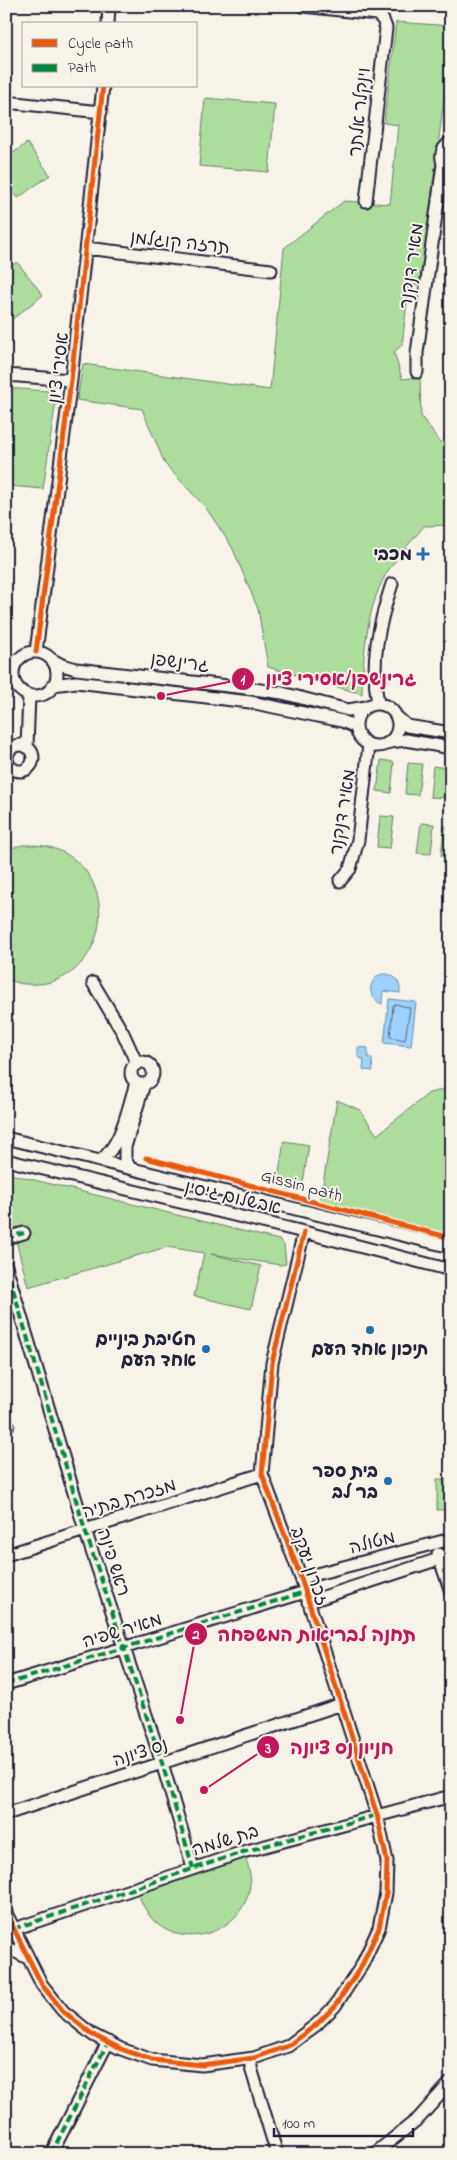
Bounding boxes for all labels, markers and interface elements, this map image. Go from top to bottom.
legend [22,22,198,88]
text: Cycle path [68,33,133,56]
text: Path [68,57,96,79]
street label: וינקלר אלתר [343,66,379,158]
street label: מאיר דנקנר [394,221,432,311]
street label: תרזה קוגלמן [129,226,231,262]
street label: אסירי ציון [43,331,77,405]
place label: מכבי [373,543,412,569]
marker: מכבי [416,547,430,561]
street label: גרינשפן [149,647,211,680]
callout: גרינשפן/אסירי ציון [231,662,427,696]
text: גרינשפן/אסירי ציון [265,667,417,694]
text: 1 [241,669,246,691]
street label: מאיר דנקנר [324,767,364,857]
street label: Gissin path [258,1164,345,1210]
street label: אבשלום גיסין [182,1175,284,1223]
marker: תיכון אחד העם [364,1324,376,1336]
place label: חטיבת ביניים אחד העם [96,1328,196,1375]
place label: תיכון אחד העם [312,1338,428,1364]
marker: חטיבת ביניים אחד העם [200,1343,212,1355]
place label: בית ספר בר לב [313,1460,378,1507]
street label: מזכרת בתיה [79,1473,180,1527]
marker: בית ספר בר לב [382,1475,394,1487]
street label: זכרון יעקב [282,1524,334,1610]
street label: ראש פינה [89,1525,135,1600]
street label: מטולה [347,1525,398,1563]
street label: מאיר שפיה [80,1607,166,1656]
callout: תחנה לבריאות המשפחה [183,1617,427,1651]
text: תחנה לבריאות המשפחה [218,1623,416,1650]
text: 2 [191,1624,200,1646]
callout: חניון נס ציונה [256,1730,404,1764]
street label: נס ציונה [110,1733,172,1775]
text: חניון נס ציונה [290,1736,394,1763]
text: 3 [264,1738,271,1760]
street label: בת שלמה [189,1819,262,1864]
scale bar [274,2105,413,2137]
text: 100 m [282,2113,315,2135]

